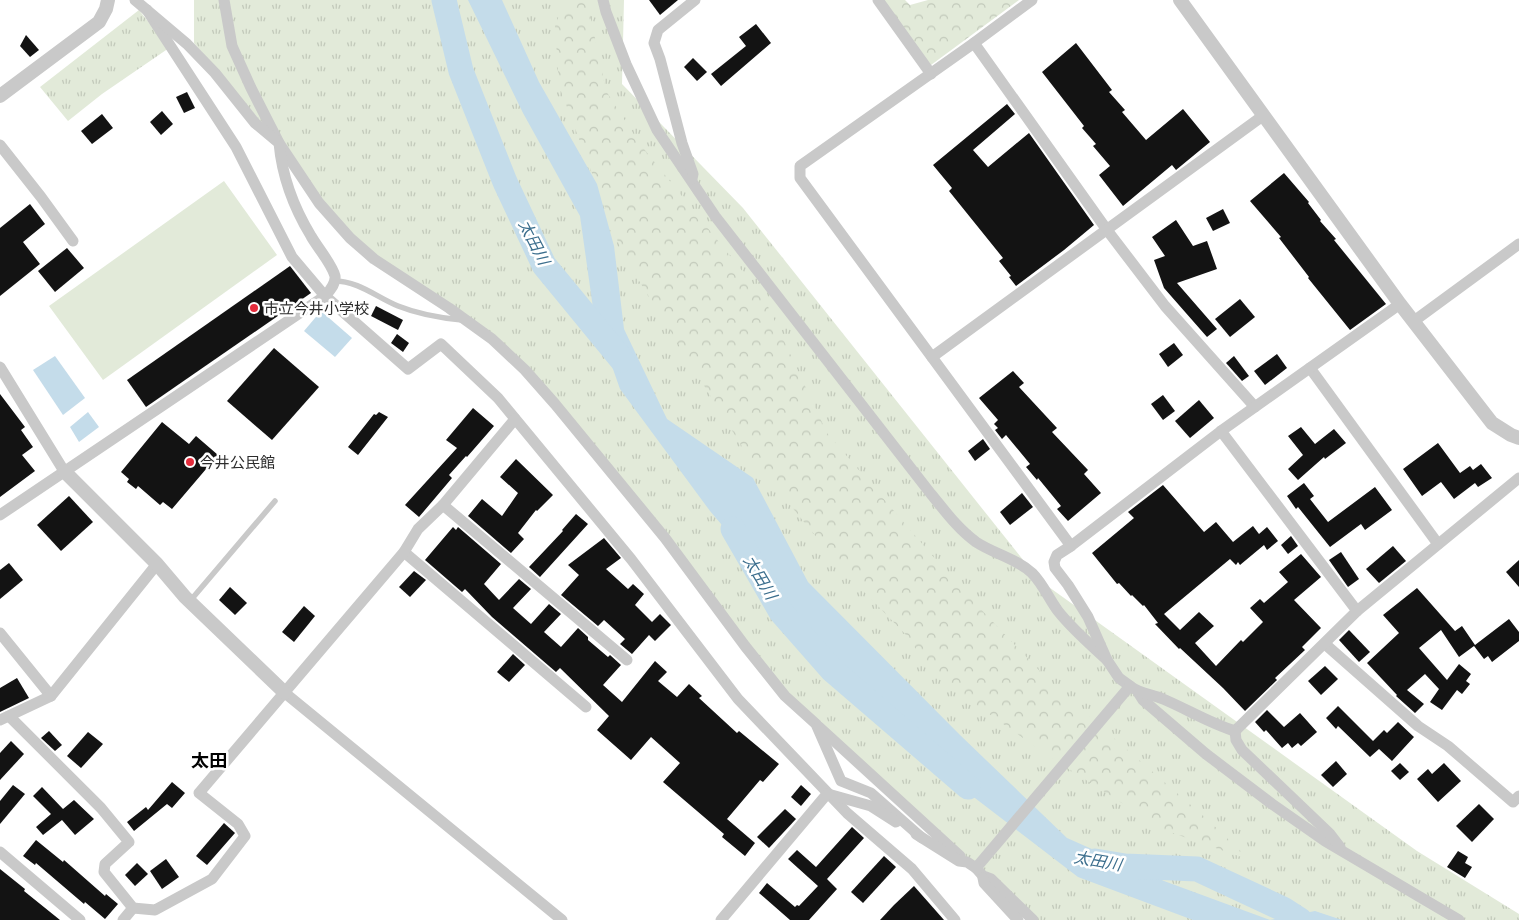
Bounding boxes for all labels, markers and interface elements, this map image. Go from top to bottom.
water label: 太田川 [516,216,555,269]
place label: 市立今井小学校 [264,299,369,317]
marker: 市立今井小学校 [248,302,260,314]
place label: 今井公民館 [200,453,275,471]
marker: 今井公民館 [184,456,196,468]
water label: 太田川 [740,552,783,604]
district label: 太田 [191,749,227,771]
water label: 太田川 [1073,846,1125,874]

